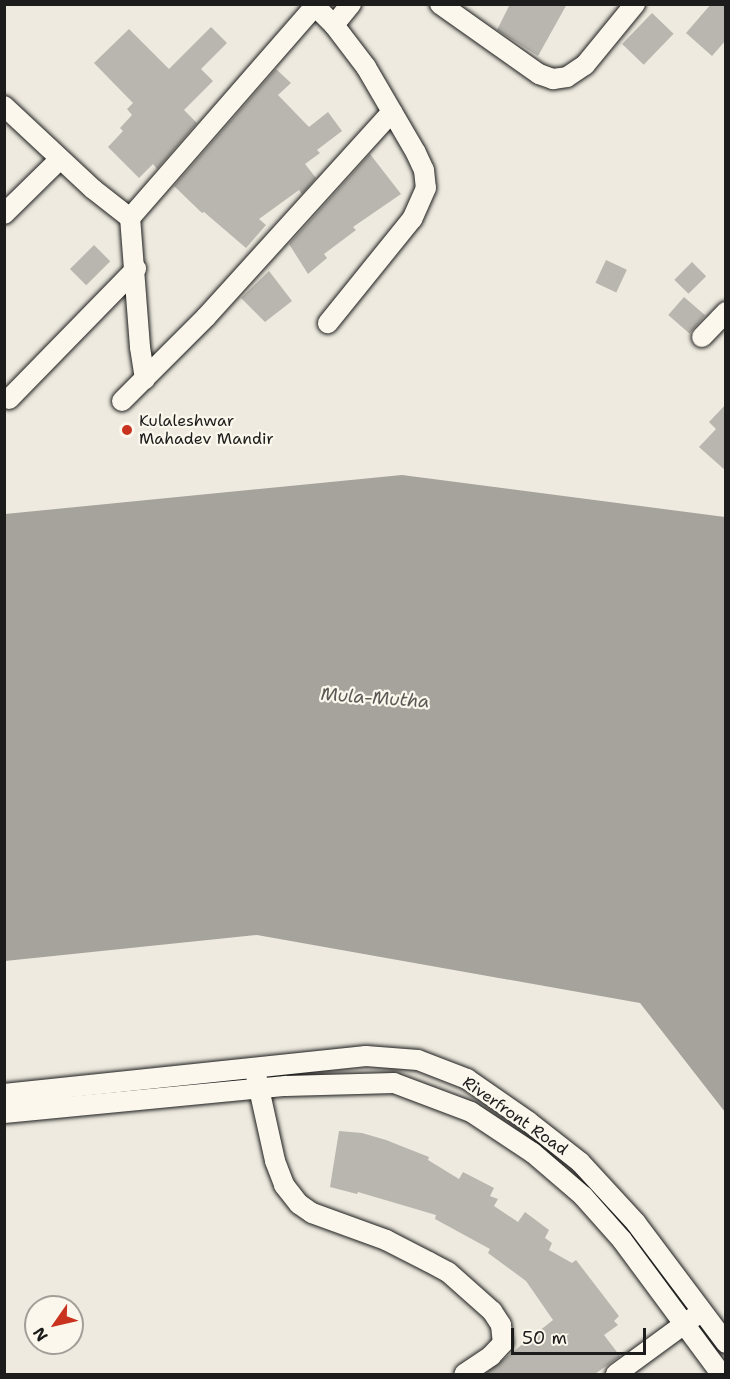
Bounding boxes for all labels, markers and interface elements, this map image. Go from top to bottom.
place label: Kulaleshwar Mahadev Mandir [139,411,274,449]
marker: Kulaleshwar Mahadev Mandir [120,423,134,437]
water label: Mula-Mutha [320,683,430,713]
street label: Riverfront Road [459,1073,571,1159]
north arrow [24,1295,84,1355]
scale bar [514,1316,649,1354]
text: N [28,1323,53,1345]
text: 50 m [522,1326,567,1350]

